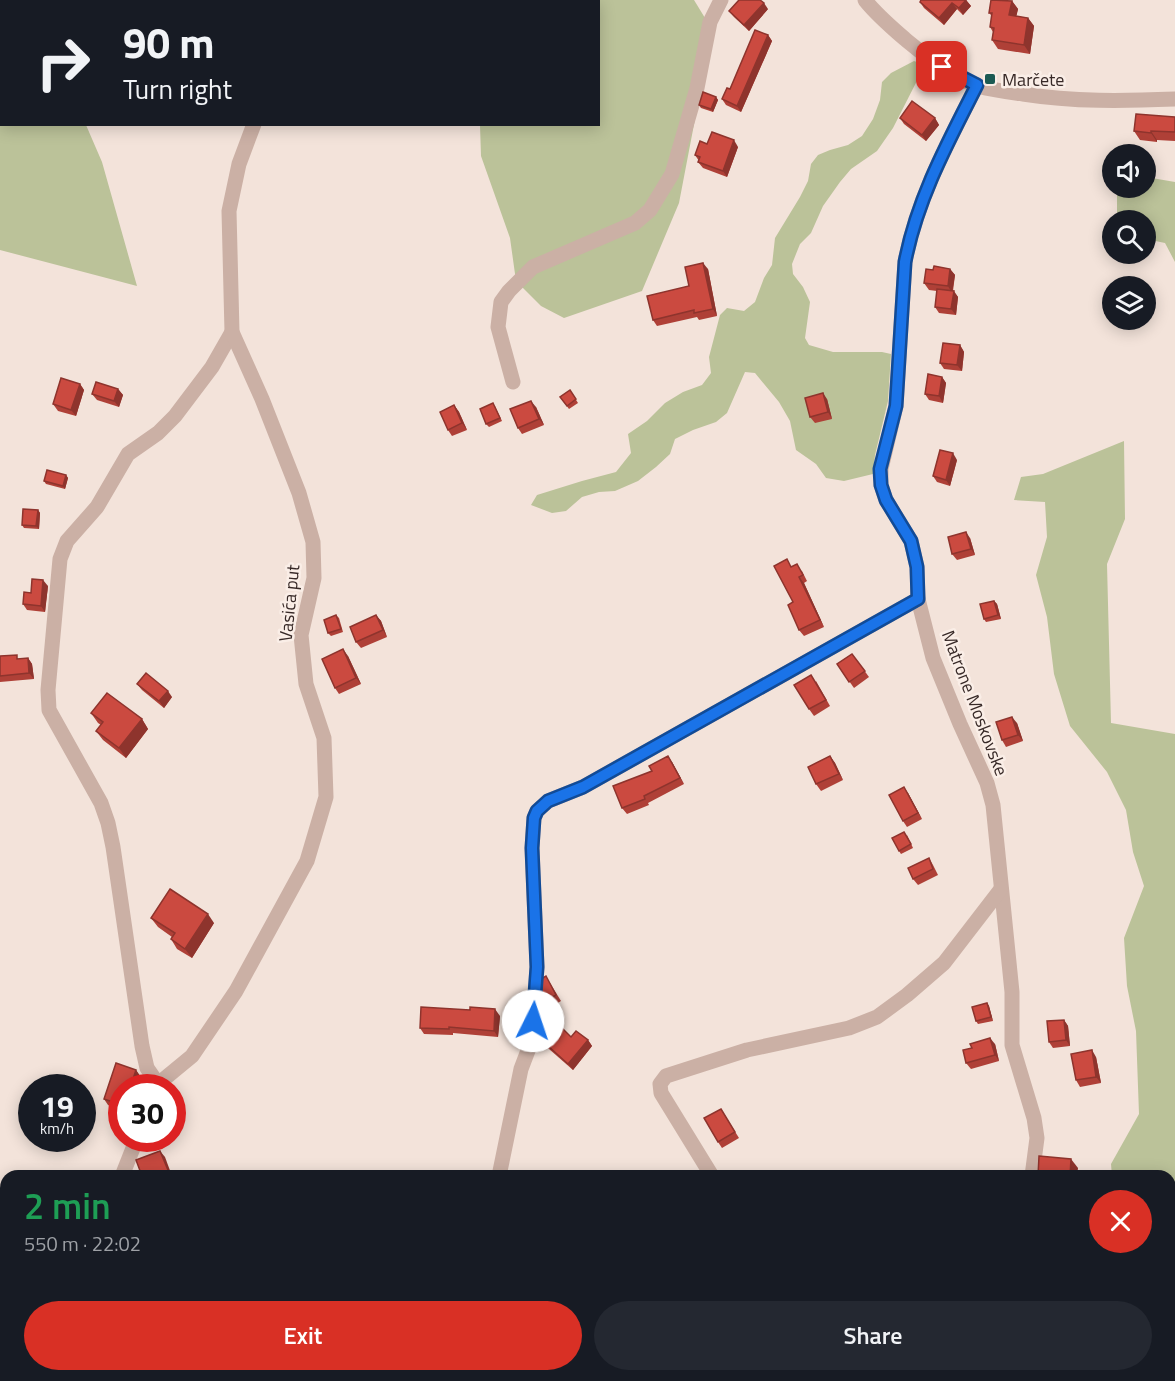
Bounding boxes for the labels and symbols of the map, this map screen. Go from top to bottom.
pin [916,41,967,92]
place label: Marčete [1002,66,1064,93]
marker: Marčete [983,72,997,86]
street label: Vasića put [272,562,307,643]
street label: Matrone Moskovske [935,626,1015,780]
position arrow [501,989,565,1053]
speed limit sign: 30 [108,1074,186,1152]

